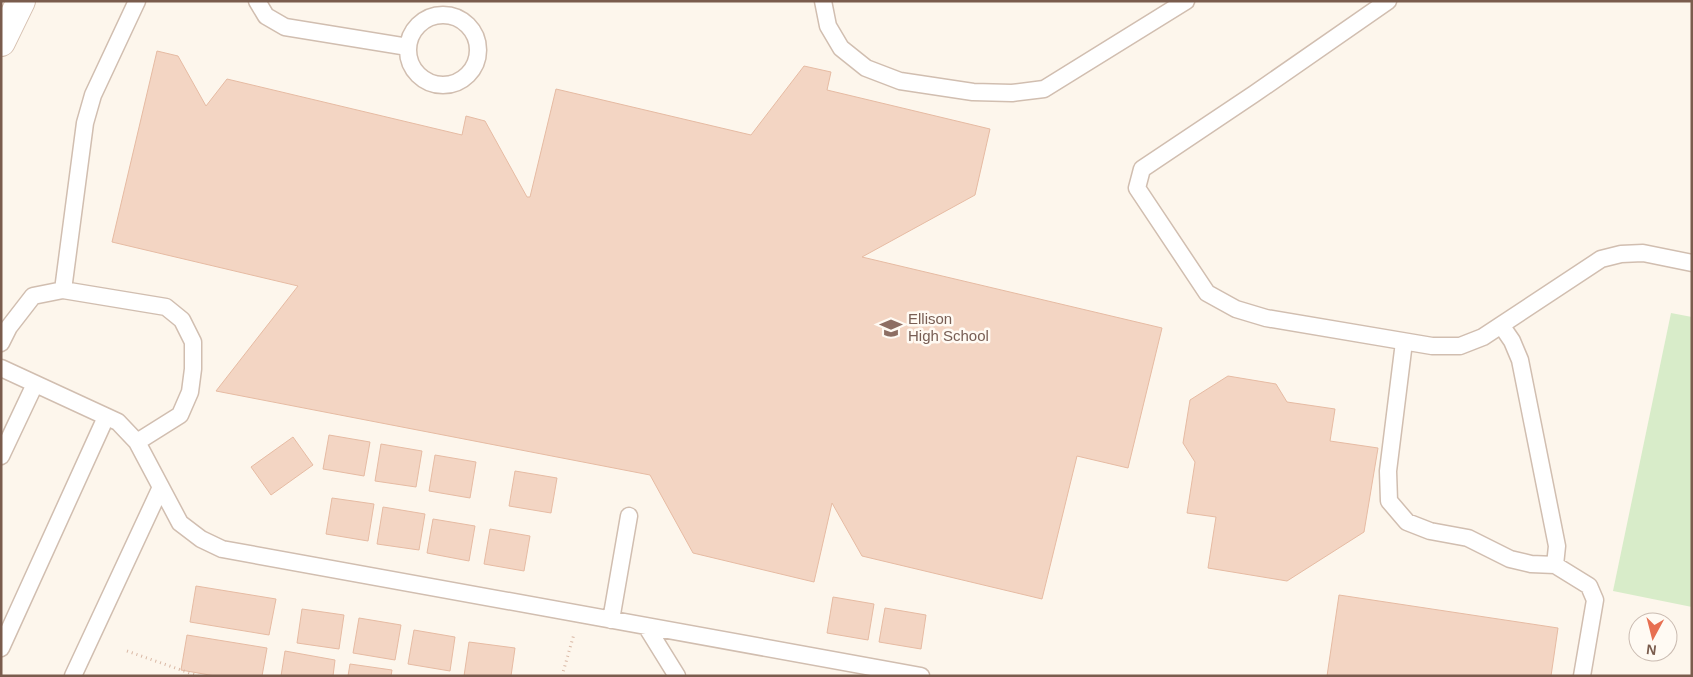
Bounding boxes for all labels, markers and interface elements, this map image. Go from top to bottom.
place label: Ellison High School [908,310,989,344]
school or university icon: Ellison High School [878,315,904,341]
north arrow [1628,612,1678,662]
text: N [1645,641,1657,658]

